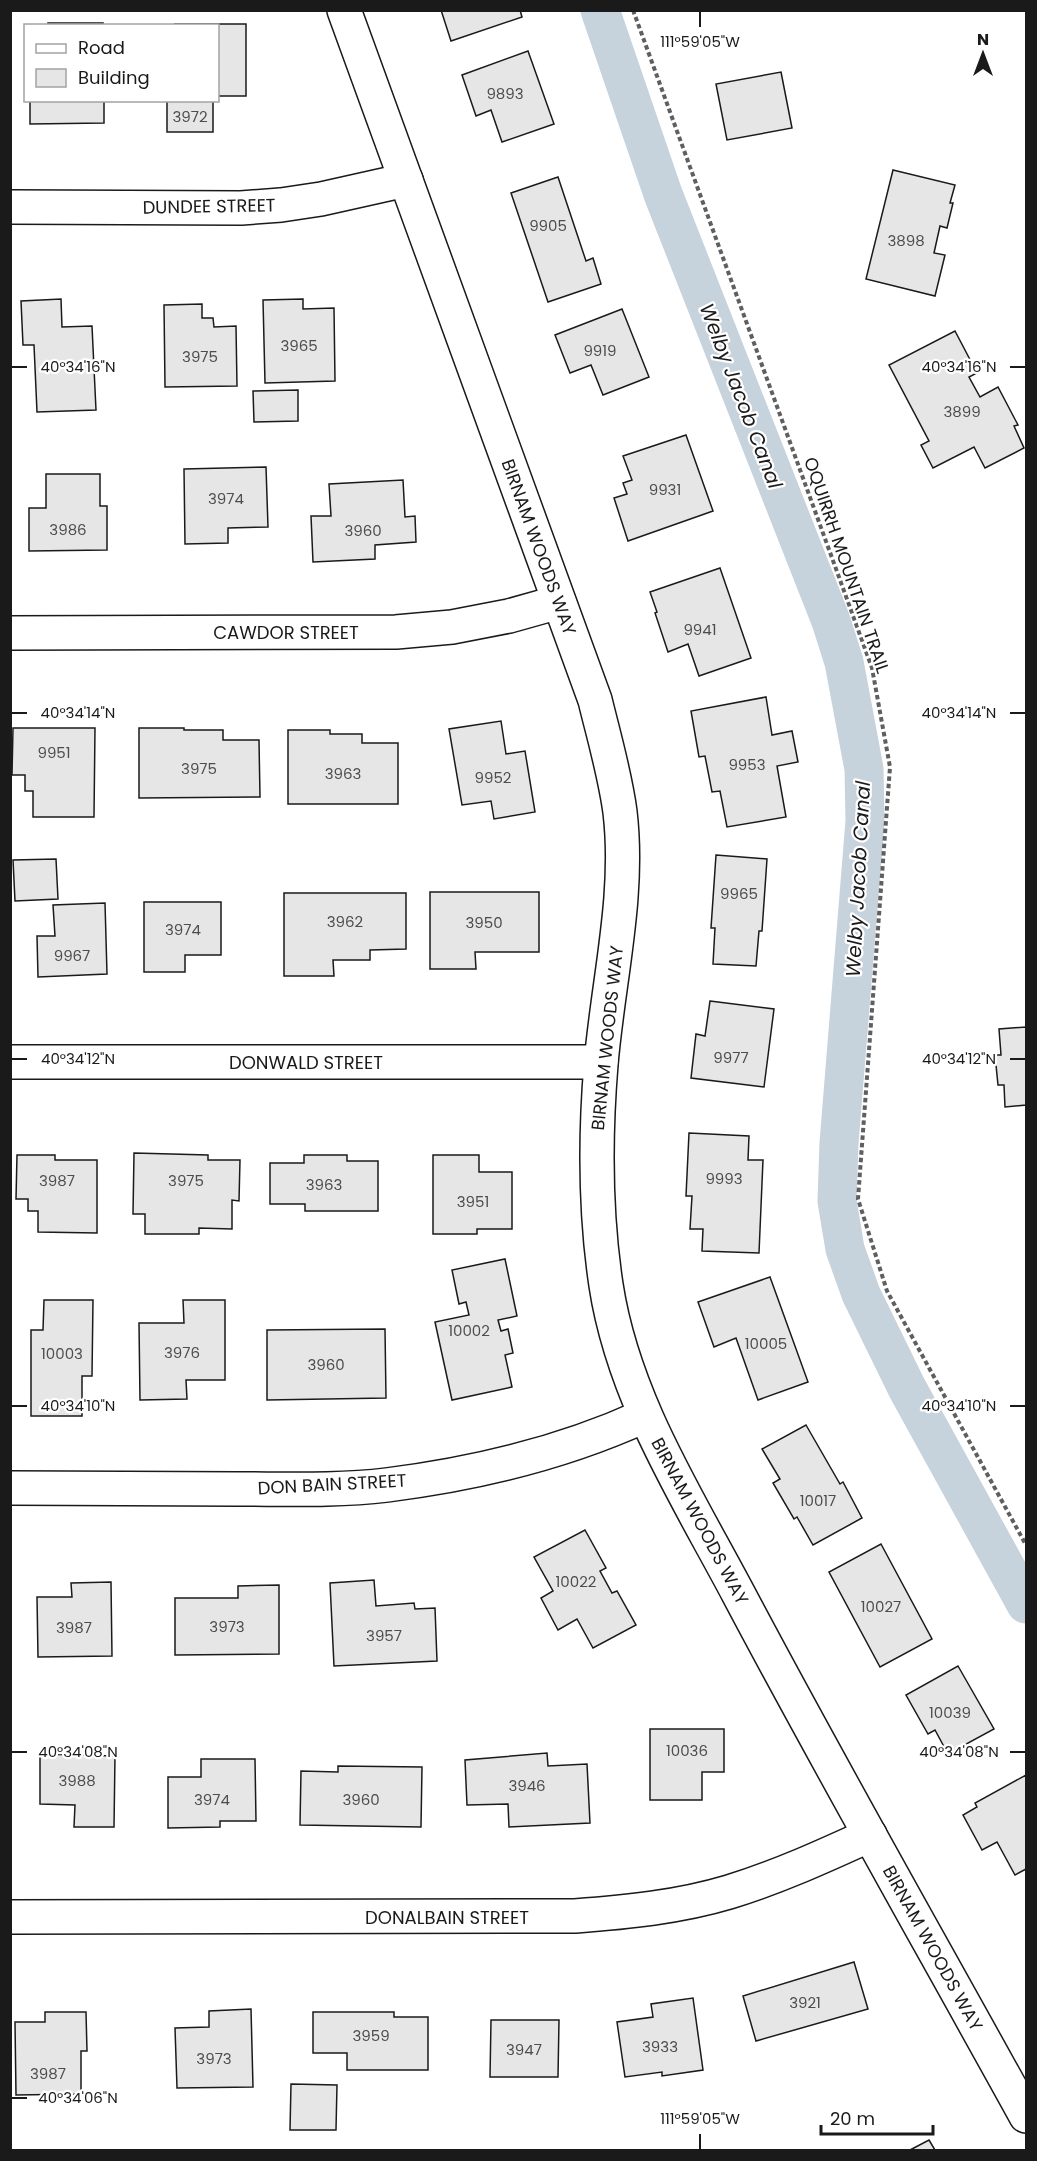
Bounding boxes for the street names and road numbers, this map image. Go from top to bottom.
street label: DUNDEE STREET [142,192,276,220]
street label: OQUIRRH MOUNTAIN TRAIL [798,453,896,677]
street label: BIRNAM WOODS WAY [496,455,583,639]
street label: CAWDOR STREET [213,620,359,645]
street label: BIRNAM WOODS WAY [585,944,629,1132]
street label: DONWALD STREET [229,1050,383,1075]
street label: BIRNAM WOODS WAY [645,1433,755,1609]
street label: DON BAIN STREET [257,1468,407,1500]
street label: BIRNAM WOODS WAY [877,1861,989,2036]
street label: DONALBAIN STREET [365,1905,529,1930]

